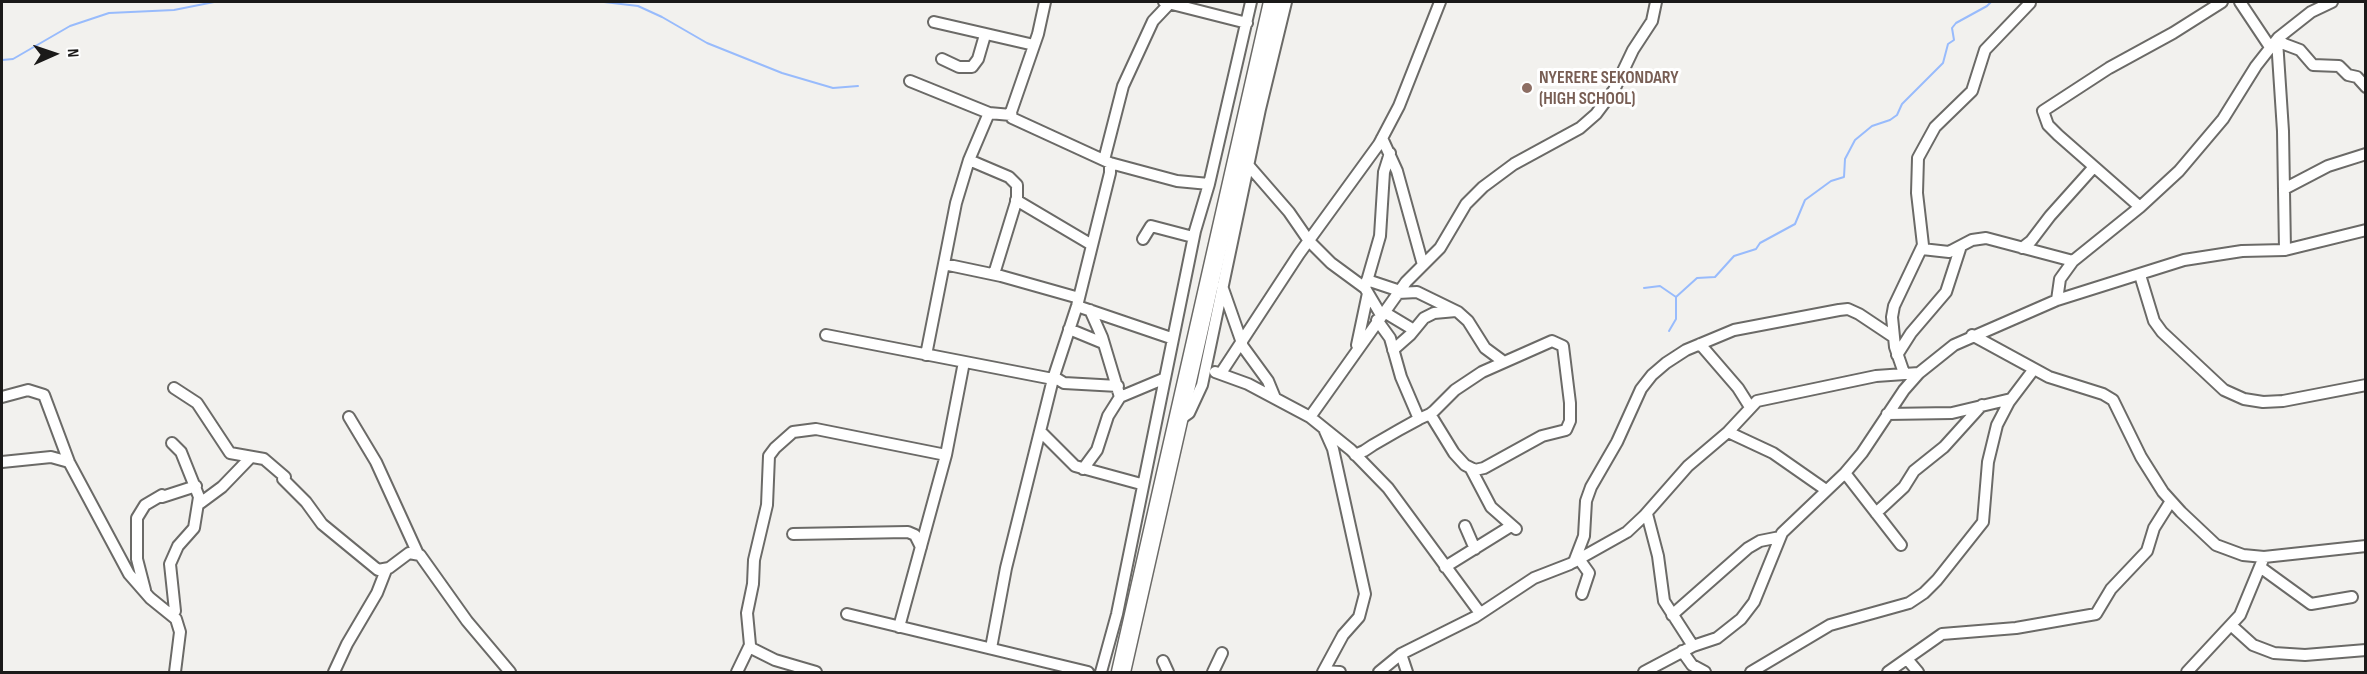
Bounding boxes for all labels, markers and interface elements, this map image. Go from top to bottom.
north arrow [24,24,84,84]
text: N [63,48,82,58]
place label: NYERERE SEKONDARY (HIGH SCHOOL) [1539,67,1678,110]
marker: NYERERE SEKONDARY (HIGH SCHOOL) [1520,81,1534,95]

